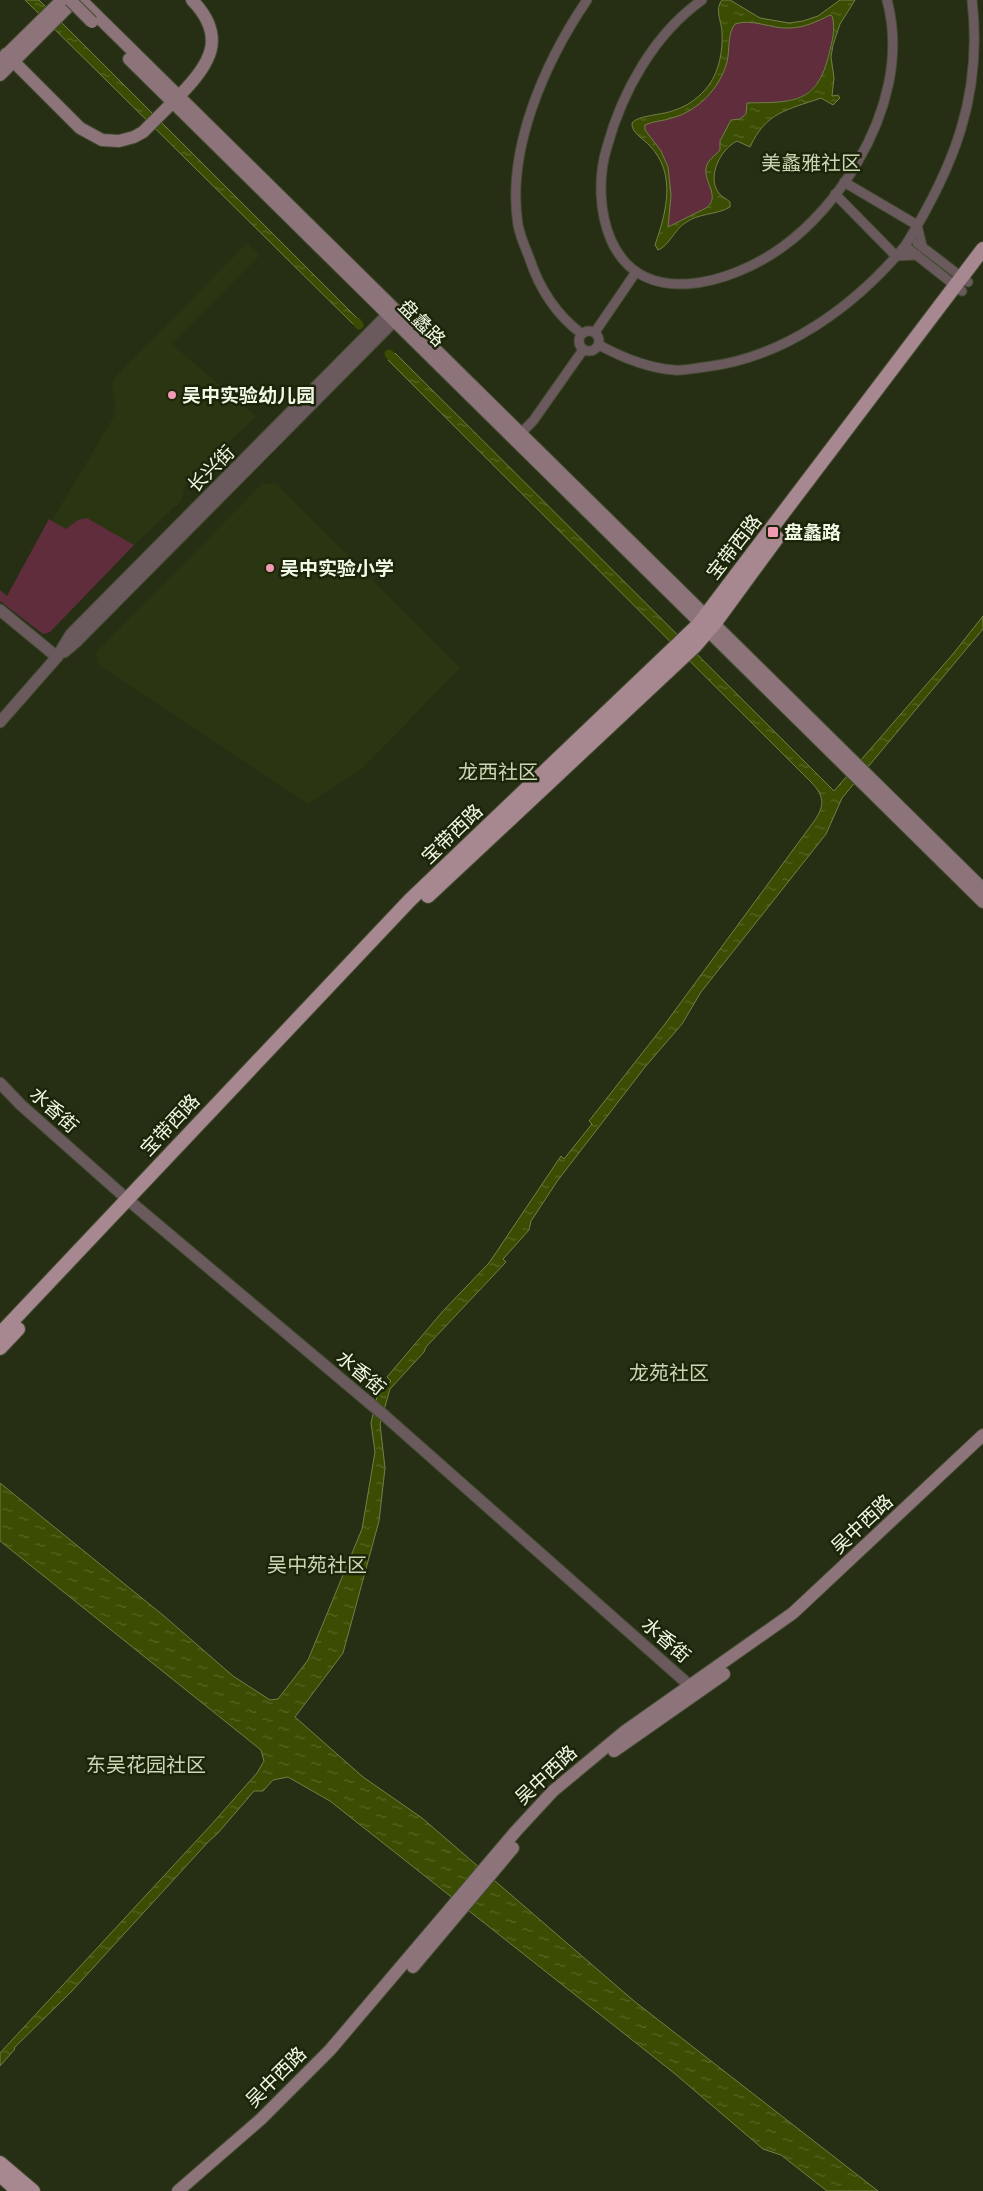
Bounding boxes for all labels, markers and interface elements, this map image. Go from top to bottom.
district label: 美蠡雅社区 [761,151,861,175]
street label: 盘蠡路 [394,295,450,351]
place label: 吴中实验幼儿园 [182,384,315,407]
marker: 吴中实验幼儿园 [166,389,178,401]
street label: 长兴街 [183,441,239,497]
street label: 宝带西路 [702,510,766,584]
place label: 盘蠡路 [784,521,841,544]
marker: 盘蠡路 [766,525,780,539]
place label: 吴中实验小学 [280,557,394,580]
marker: 吴中实验小学 [264,562,276,574]
district label: 龙西社区 [458,760,538,784]
street label: 宝带西路 [417,799,487,869]
street label: 水香街 [25,1082,83,1138]
street label: 宝带西路 [136,1089,204,1161]
street label: 水香街 [332,1346,390,1400]
district label: 龙苑社区 [629,1361,709,1385]
street label: 吴中西路 [826,1490,898,1558]
district label: 吴中苑社区 [267,1553,367,1577]
street label: 水香街 [637,1613,695,1667]
street label: 吴中西路 [510,1741,582,1809]
district label: 东吴花园社区 [86,1753,206,1777]
street label: 吴中西路 [241,2042,311,2112]

